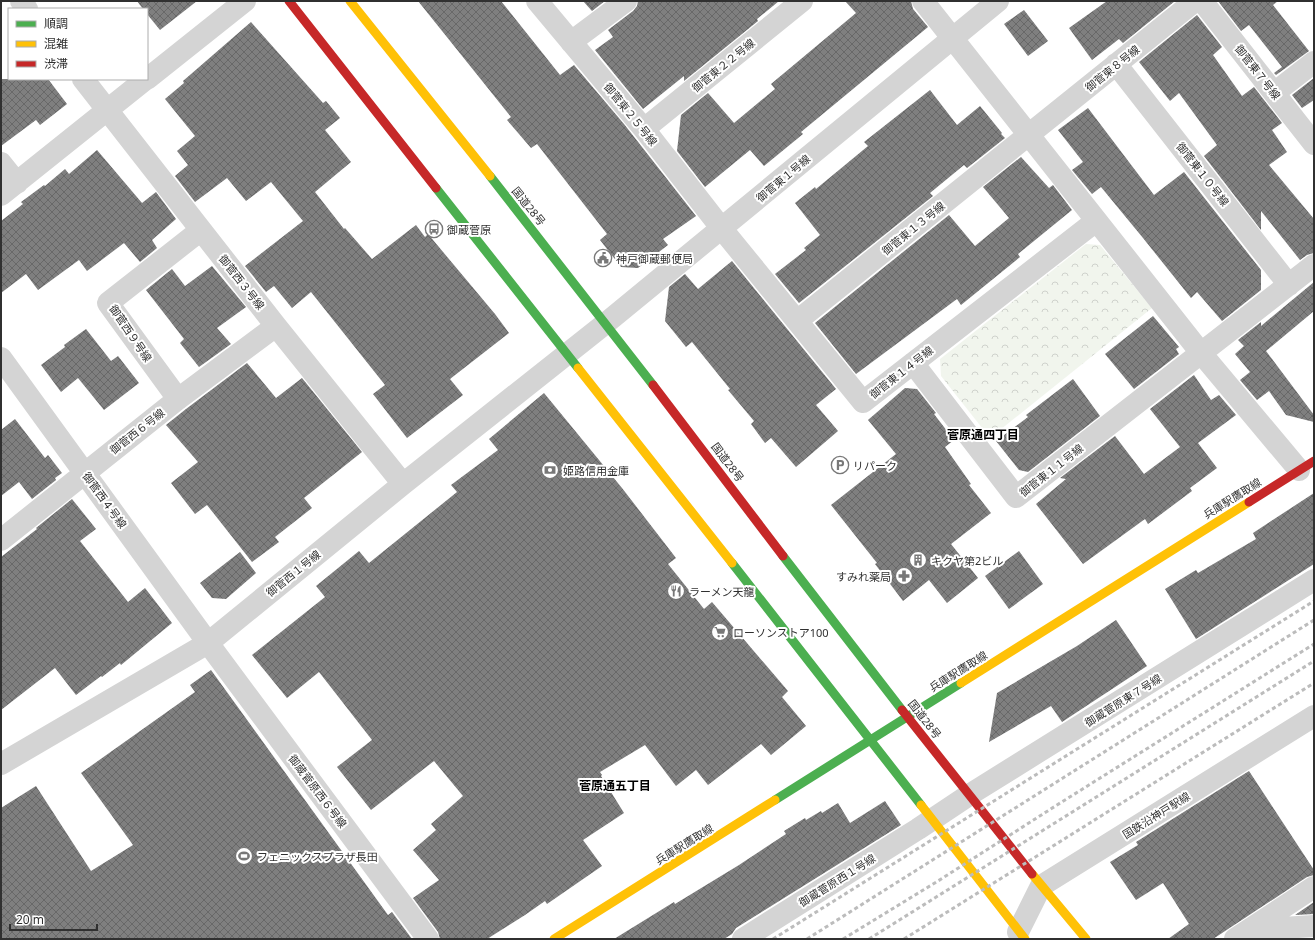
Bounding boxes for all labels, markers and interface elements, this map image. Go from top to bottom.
legend [8,8,148,80]
text: 順調 [44,15,68,32]
text: 混雑 [44,35,68,52]
street label: 御菅東２２号線 [688,35,758,96]
street label: 御菅東８号線 [1081,41,1142,95]
street label: 御菅東７号線 [1231,41,1284,103]
text: 渋滞 [44,55,68,72]
street label: 御菅東２５号線 [600,79,661,149]
street label: 御菅東１０号線 [1173,138,1233,209]
street label: 御菅東１号線 [752,151,813,206]
street label: 国道28号 [509,184,549,228]
street label: 御菅東１３号線 [878,198,948,259]
bus stop icon: 御蔵菅原 [424,219,444,239]
place label: 御蔵菅原 [446,222,491,237]
public building icon: 神戸御蔵郵便局 [593,248,613,268]
street label: 御菅西３号線 [215,251,268,313]
place label: 神戸御蔵郵便局 [616,251,693,266]
street label: 御菅西９号線 [106,301,156,365]
street label: 御菅東１４号線 [865,342,936,402]
street label: 御菅西６号線 [106,405,168,458]
district label: 菅原通四丁目 [947,426,1019,443]
street label: 国道28号 [708,439,748,485]
street label: 御菅東１１号線 [1015,440,1086,500]
parking icon: リパーク [830,455,850,475]
place label: リパーク [853,458,897,473]
bank icon: 姫路信用金庫 [540,460,560,480]
place label: 姫路信用金庫 [563,463,629,478]
street label: 御菅西４号線 [79,468,130,531]
street label: 兵庫駅鷹取線 [1200,474,1264,522]
street label: 御菅西１号線 [262,546,323,600]
building icon: キクヤ第2ビル [908,550,928,570]
place label: キクヤ第2ビル [931,553,1003,568]
pharmacy icon: すみれ薬局 [894,566,914,586]
place label: すみれ薬局 [836,569,891,584]
restaurant icon: ラーメン天龍 [666,581,686,601]
place label: ラーメン天龍 [689,584,755,599]
supermarket icon: ローソンストア100 [710,622,730,642]
place label: ローソンストア100 [733,625,829,640]
street label: 兵庫駅鷹取線 [926,647,990,695]
street label: 御蔵菅原東７号線 [1081,670,1164,730]
street label: 国道28号 [905,696,945,742]
street label: 御蔵菅原西６号線 [285,751,350,831]
district label: 菅原通五丁目 [579,777,651,794]
street label: 国鉄沿神戸駅線 [1119,788,1193,842]
street label: 兵庫駅鷹取線 [652,820,716,868]
sports icon: フェニックスプラザ長田 [234,846,254,866]
place label: フェニックスプラザ長田 [257,849,378,864]
street label: 御蔵菅原西１号線 [795,850,878,910]
scale bar [10,906,97,932]
text: 20 m [16,911,44,928]

